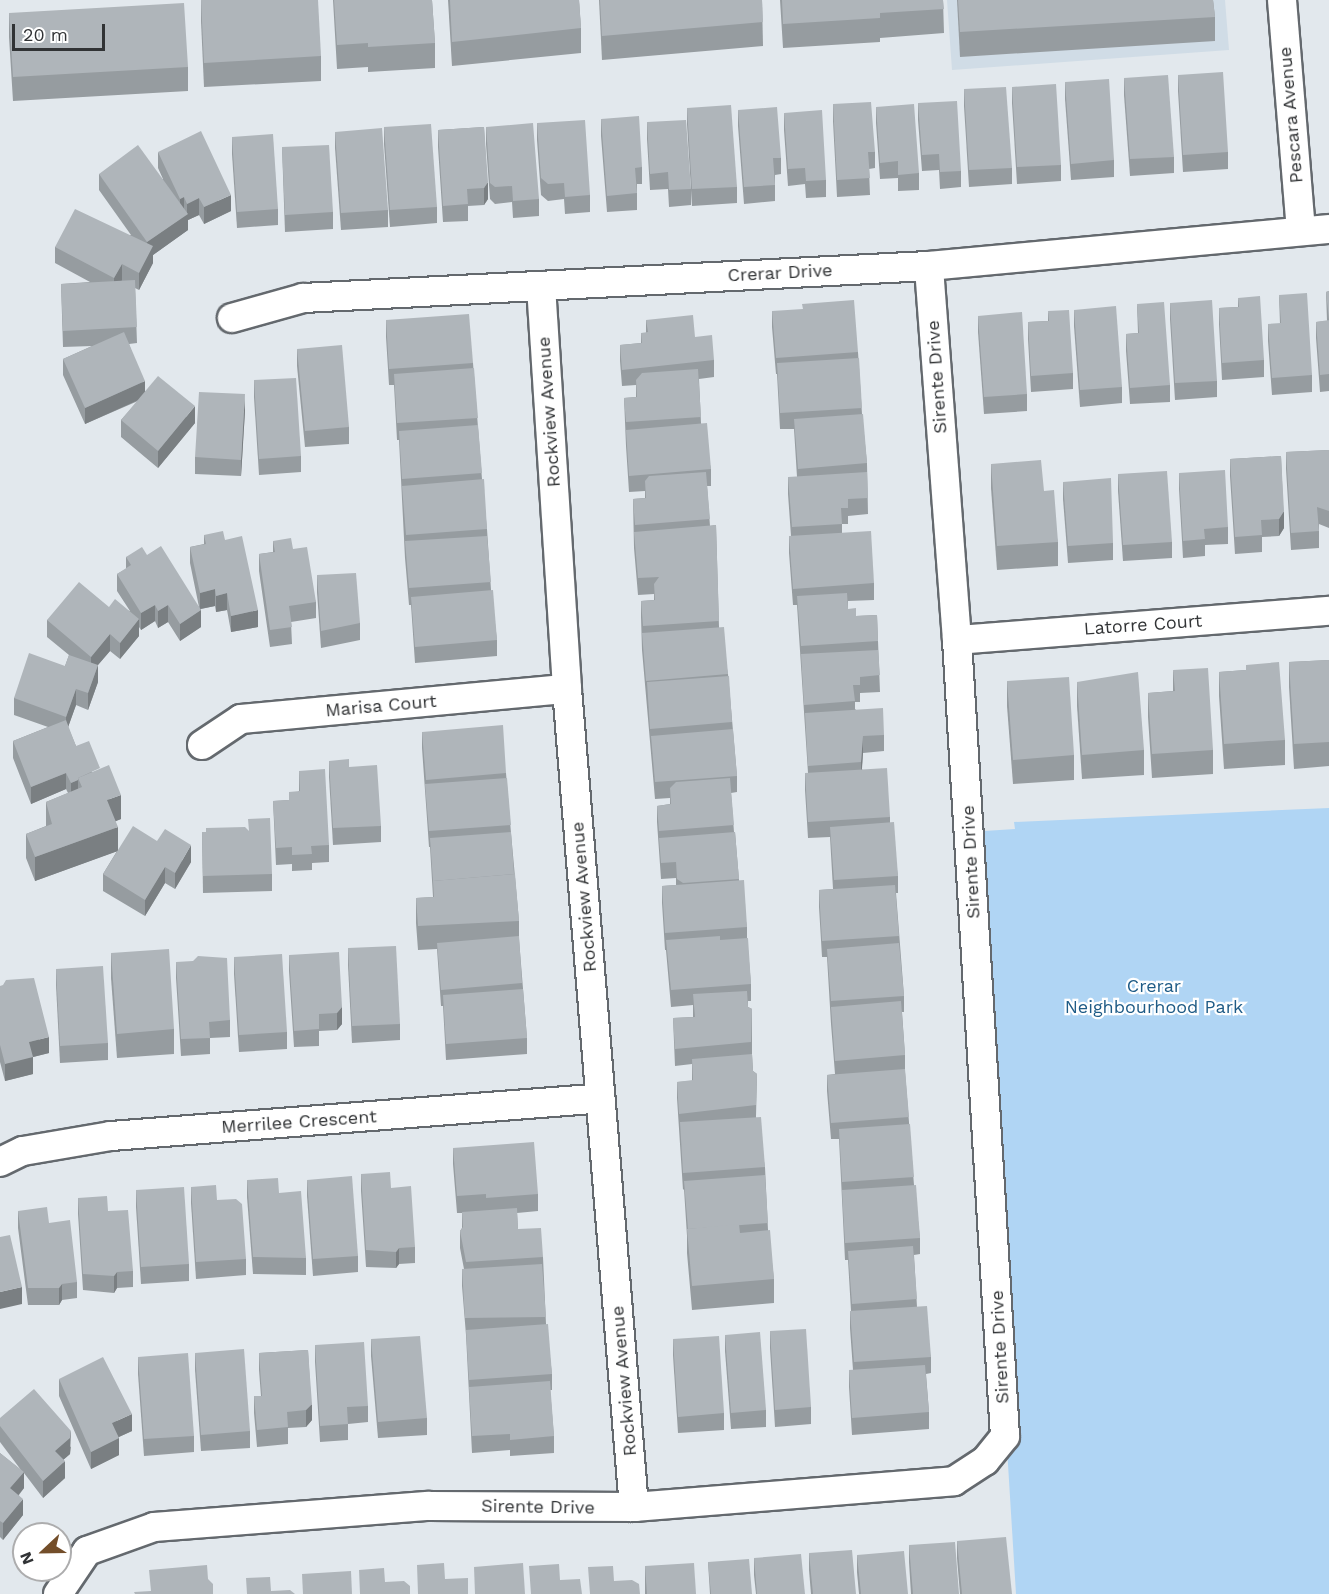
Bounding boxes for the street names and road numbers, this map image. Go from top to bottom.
street label: Pescara Avenue [1274,45,1308,185]
street label: Crerar Drive [727,259,833,287]
street label: Sirente Drive [922,320,952,434]
street label: Rockview Avenue [533,335,565,489]
street label: Latorre Court [1083,610,1203,640]
street label: Marisa Court [324,690,438,722]
street label: Sirente Drive [957,805,985,919]
street label: Rockview Avenue [567,820,601,974]
street label: Merrilee Crescent [221,1106,377,1138]
street label: Sirente Drive [986,1290,1014,1404]
street label: Rockview Avenue [607,1304,641,1458]
street label: Sirente Drive [481,1495,595,1519]

